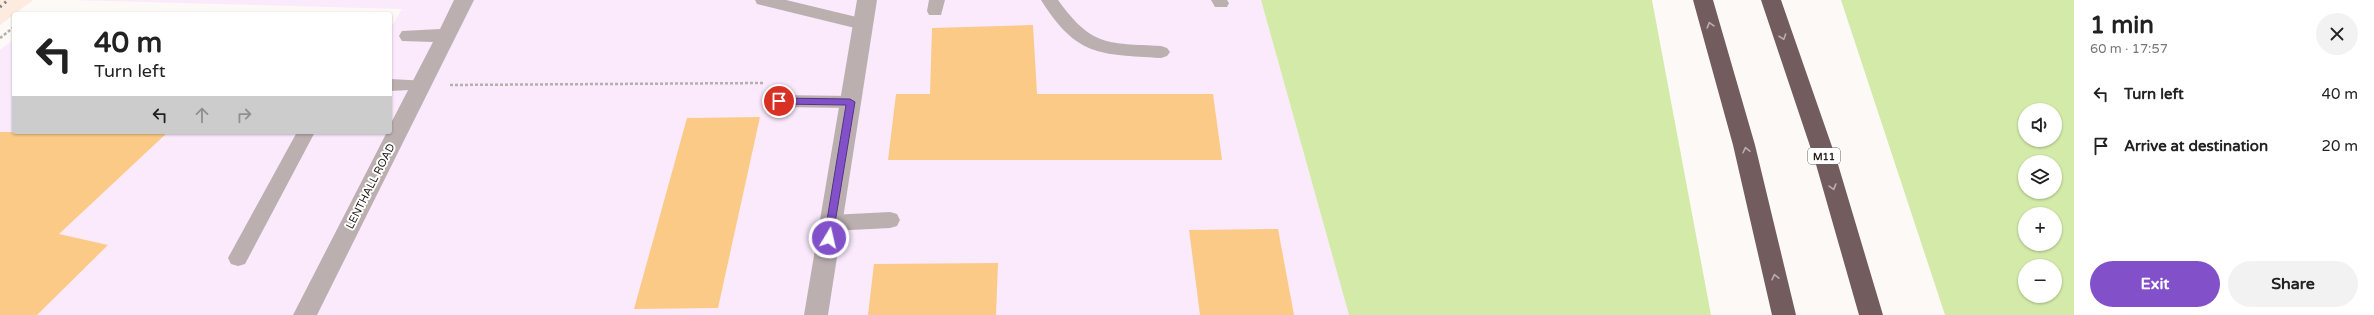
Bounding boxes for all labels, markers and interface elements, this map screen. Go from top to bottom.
text: 1 min [2090,11,2154,40]
button: close [2316,13,2358,55]
one-way arrow [1706,22,1715,29]
text: 40 m [94,26,162,60]
icon: left [28,28,80,80]
one-way arrow [1779,33,1787,40]
text: 60 m · 17:57 [2090,41,2168,57]
text: Turn left [94,60,166,82]
icon: left [2090,83,2112,105]
pin [762,84,796,118]
text: Turn left [2124,85,2184,103]
text: 40 m [2321,85,2358,103]
icon: arrive [768,90,790,112]
map controls [2018,103,2062,303]
button: sound [2018,103,2062,147]
icon: left [149,104,171,126]
icon: ahead [191,104,213,126]
icon: right [233,104,255,126]
icon: arrive [2090,135,2112,157]
text: Arrive at destination [2124,137,2268,155]
text: 20 m [2321,137,2358,155]
street label: LENTHALL ROAD [343,141,398,231]
one-way arrow [1742,147,1750,154]
road number: M11 [1808,148,1840,164]
button: layers [2018,155,2062,199]
one-way arrow [1828,183,1837,190]
button: + [2018,207,2062,251]
position arrow [808,217,850,259]
button: − [2018,259,2062,303]
button: Exit [2090,261,2220,307]
button: Share [2228,261,2358,307]
one-way arrow [1772,274,1780,280]

